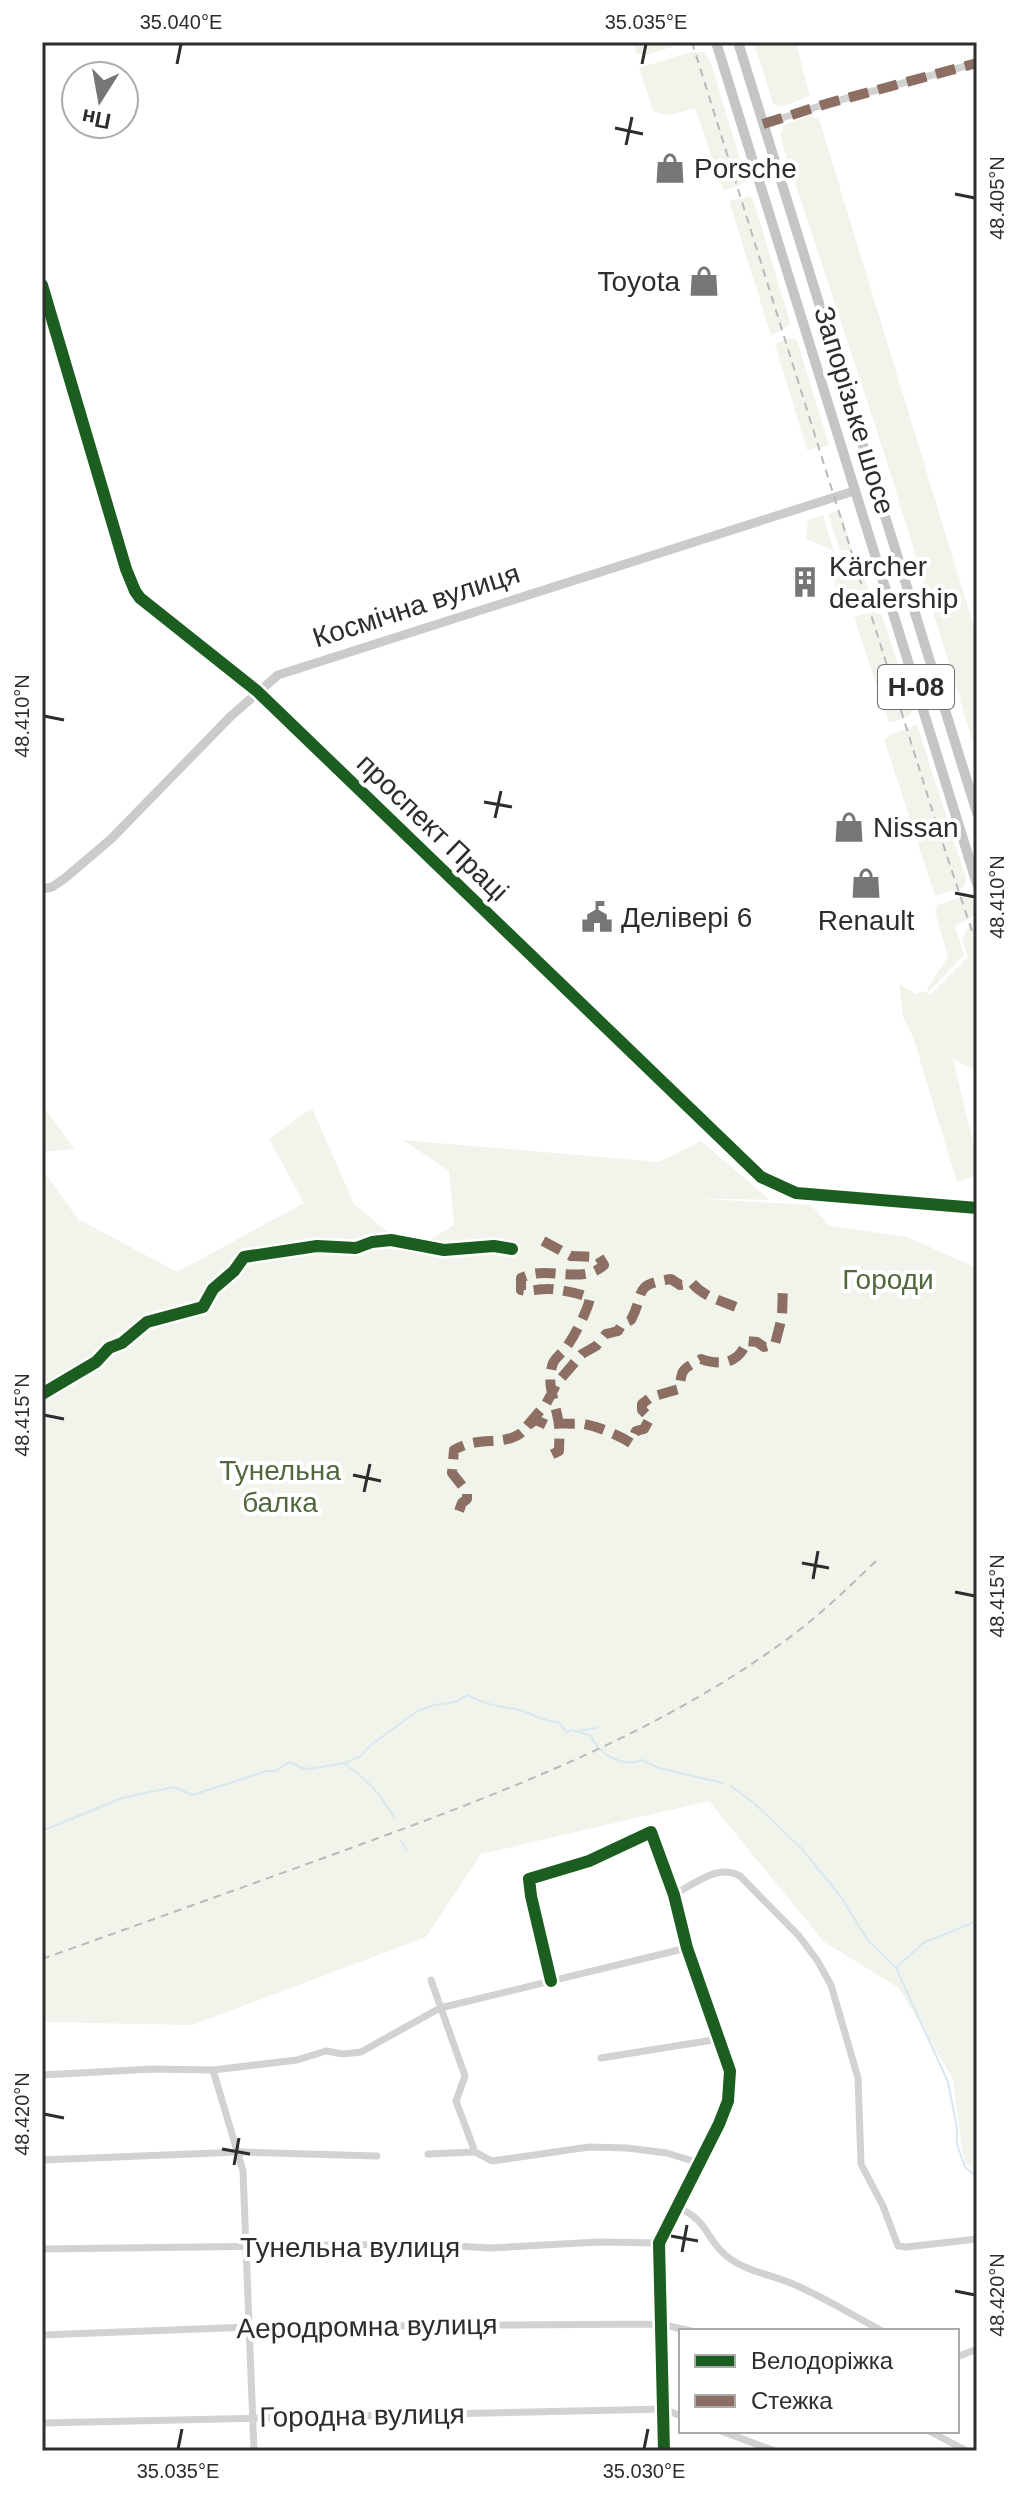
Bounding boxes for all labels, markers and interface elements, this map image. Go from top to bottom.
text: 35.040°E [140,11,222,33]
text: 35.035°E [605,11,687,33]
north arrow [60,60,140,140]
text: Пн [80,104,113,134]
shop icon: Porsche [653,151,687,185]
place label: Porsche [694,153,797,184]
text: 48.405°N [986,156,1008,240]
shop icon: Toyota [687,264,721,298]
place label: Toyota [598,266,680,297]
street label: Запорізьке шосе [808,302,901,518]
place label: Kärcher dealership [829,551,958,614]
street label: Космічна вулиця [309,557,523,654]
building icon: Kärcher dealership [788,565,822,599]
road number: Н-08 [878,665,954,709]
text: 48.410°N [11,674,33,758]
street label: проспект Праці [351,748,515,907]
shop icon: Nissan [832,810,866,844]
place label: Nissan [873,812,959,843]
text: 48.410°N [986,855,1008,939]
shop icon: Renault [849,866,883,900]
public building icon: Делівері 6 [580,900,614,934]
place label: Делівері 6 [621,902,752,933]
place label: Renault [818,905,914,936]
park label: Городи [842,1264,934,1295]
text: 48.415°N [11,1373,33,1457]
park label: Тунельна балка [219,1455,341,1518]
text: 48.415°N [986,1554,1008,1638]
text: 48.420°N [11,2072,33,2156]
street label: Тунельна вулиця [240,2232,460,2263]
text: 48.420°N [986,2253,1008,2337]
street label: Аеродромна вулиця [236,2309,498,2344]
legend [679,2329,959,2433]
text: Велодоріжка [751,2347,894,2374]
text: Стежка [751,2387,833,2414]
street label: Городна вулиця [259,2398,465,2433]
text: 35.035°E [137,2460,219,2482]
text: 35.030°E [603,2460,685,2482]

